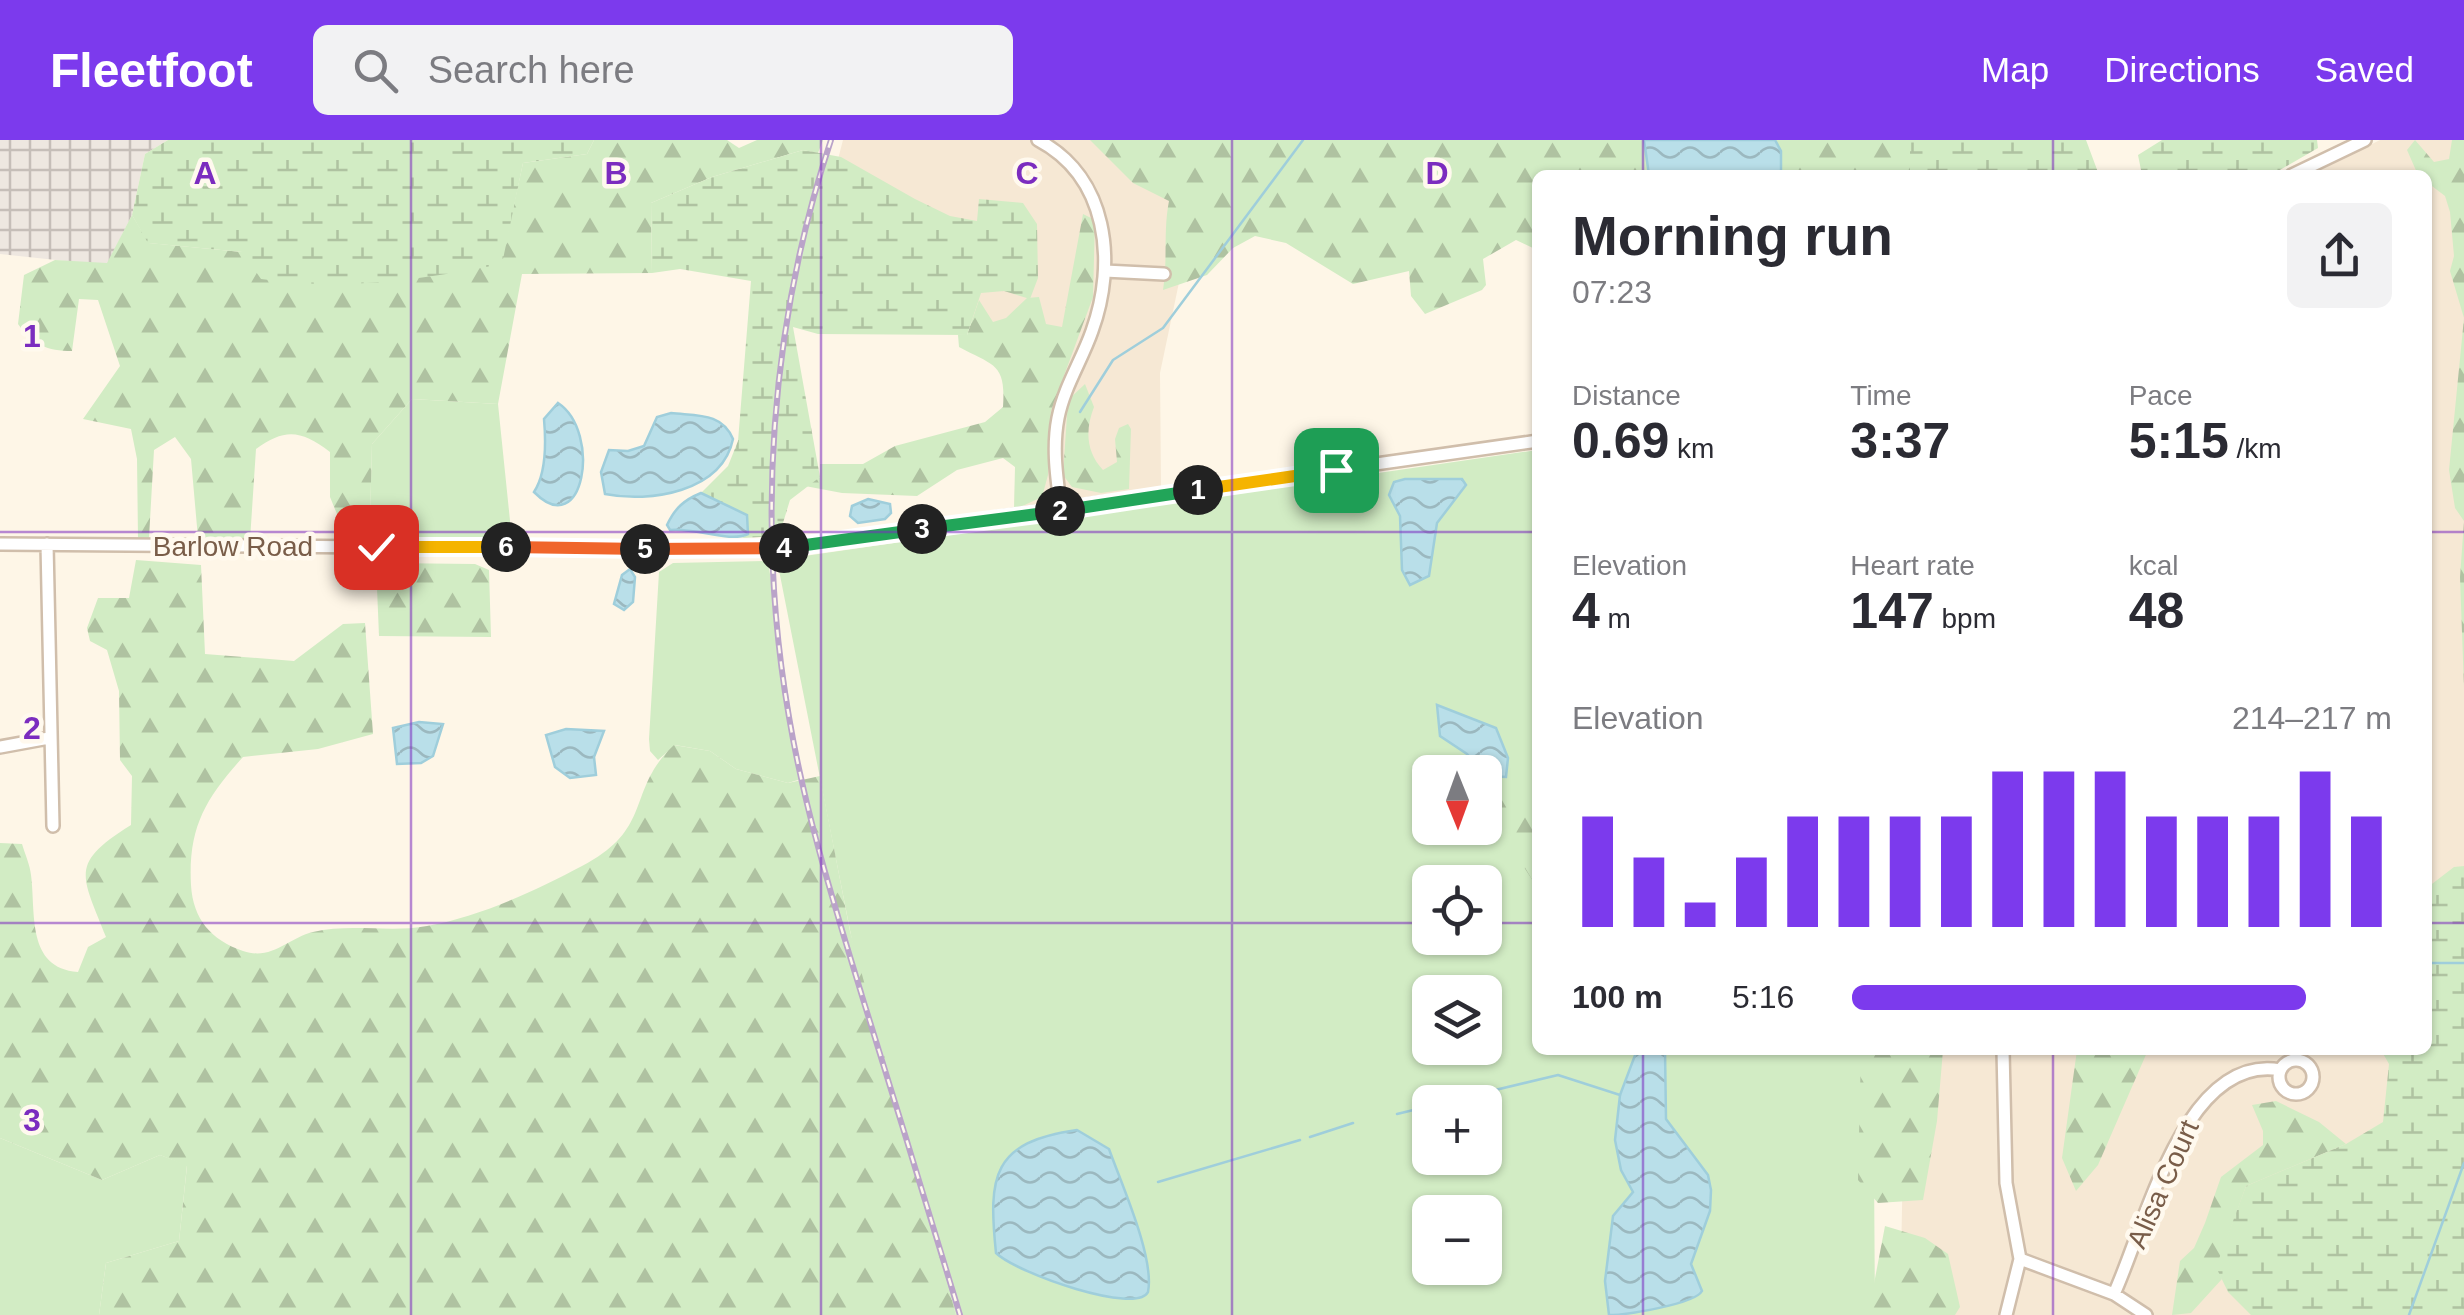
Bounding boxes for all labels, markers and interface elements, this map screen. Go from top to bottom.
search box [313,25,1013,115]
icon: search [348,43,403,98]
text: Fleetfoot [50,44,253,97]
text: Search here [428,49,635,91]
text: Map [1981,50,2049,89]
text: Directions [2104,50,2260,89]
text: Saved [2315,50,2414,89]
text: A [193,155,217,191]
text: B [604,155,628,191]
text: C [1015,155,1039,191]
text: D [1425,155,1449,191]
button: share [2287,203,2392,308]
text: Morning run [1572,205,1893,267]
text: 07:23 [1572,274,1652,310]
text: 1 [23,318,41,354]
text: Distance [1572,380,1681,411]
text: Time [1850,380,1912,411]
text: Pace [2129,380,2192,411]
text: 0.69 [1572,413,1669,469]
text: 3:37 [1850,413,1950,469]
text: 5:15 [2129,413,2229,469]
pin [1294,428,1379,513]
text: km [1669,433,1714,464]
text: /km [2229,433,2282,464]
icon: arrive [1309,443,1364,498]
pin: 1 [1173,465,1223,515]
text: 1 [1190,474,1206,505]
pin: 2 [1035,486,1085,536]
text: 2 [1052,495,1068,526]
pin: 3 [897,504,947,554]
pin [334,505,419,590]
text: 3 [914,513,930,544]
icon: check [349,520,404,575]
pin: 6 [481,522,531,572]
pin: 4 [759,523,809,573]
pin: 5 [620,524,670,574]
street label: Barlow Road [153,531,313,562]
text: 6 [498,531,514,562]
text: 4 [776,532,792,563]
text: 5 [637,533,653,564]
text: Elevation [1572,550,1687,581]
text: Heart rate [1850,550,1975,581]
text: kcal [2129,550,2178,581]
text: 4 [1572,583,1600,639]
text: 147 [1850,583,1934,639]
text: 48 [2129,583,2184,639]
text: m [1600,603,1631,634]
text: bpm [1934,603,1996,634]
text: Elevation [1572,700,1704,736]
text: 214–217 m [2232,700,2392,736]
text: 2 [23,710,41,746]
north arrow [1412,755,1502,845]
map controls [1412,755,1502,1285]
button: locate [1412,865,1502,955]
button: layers [1412,975,1502,1065]
text: 100 m [1572,979,1663,1015]
text: 5:16 [1732,979,1794,1015]
button: + [1412,1085,1502,1175]
text: 3 [23,1102,41,1138]
street label: Alisa Court [2121,1115,2205,1253]
button: − [1412,1195,1502,1285]

